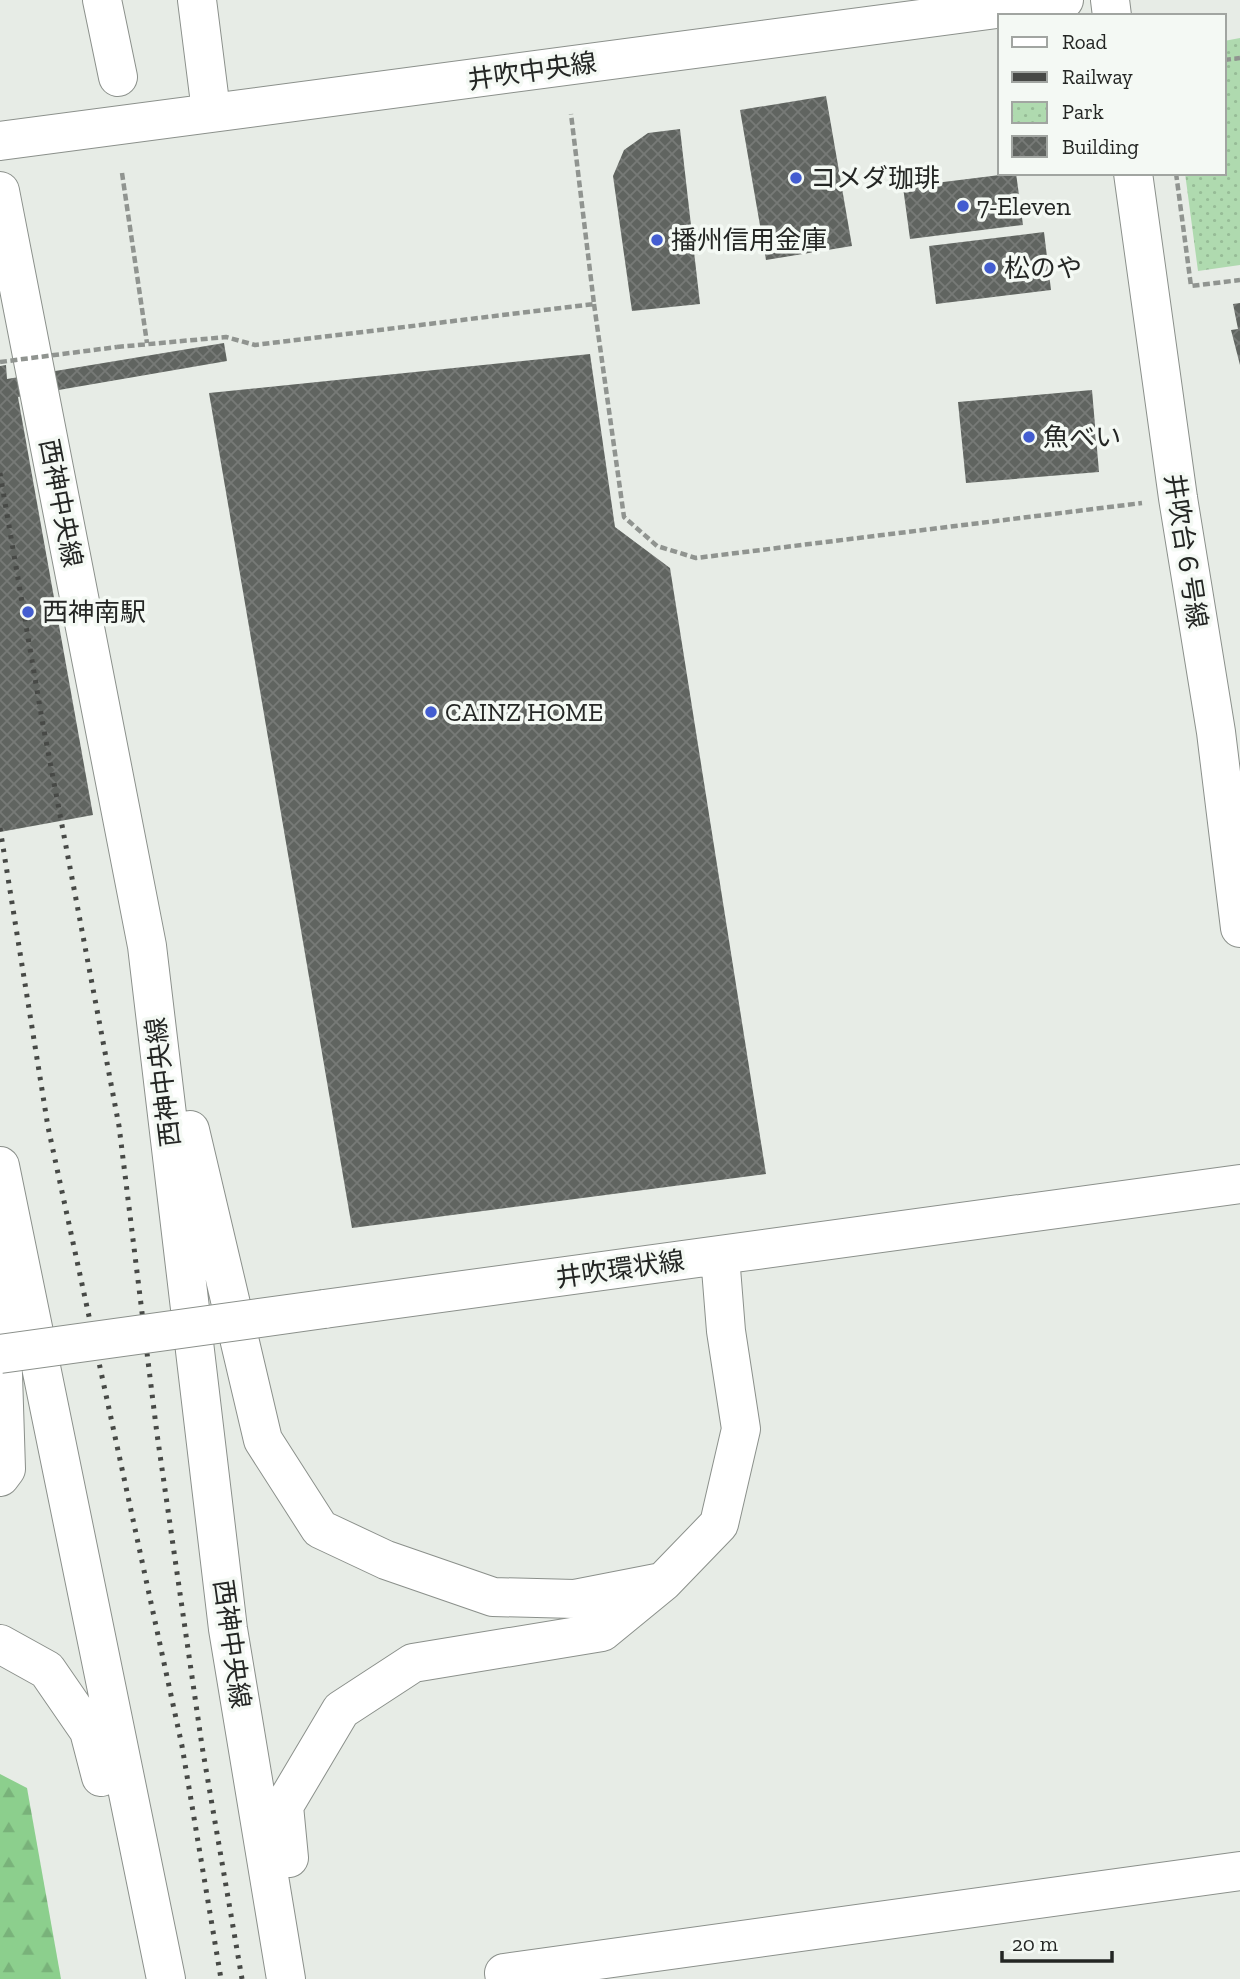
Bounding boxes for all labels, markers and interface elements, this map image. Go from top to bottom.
legend [998,14,1226,175]
text: Road [1062,29,1108,54]
street label: 井吹中央線 [465,46,599,96]
text: Railway [1062,64,1133,89]
text: Park [1062,99,1104,124]
text: Building [1062,134,1139,159]
place label: コメダ珈琲 [810,162,940,194]
marker: コメダ珈琲 [788,170,804,186]
place label: 7-Eleven [977,190,1071,222]
marker: 7-Eleven [955,198,971,214]
place label: 播州信用金庫 [671,224,827,256]
marker: 播州信用金庫 [649,232,665,248]
place label: 松のや [1004,252,1082,284]
marker: 松のや [982,260,998,276]
place label: 魚べい [1043,421,1121,453]
marker: 魚べい [1021,429,1037,445]
street label: 西神中央線 [33,436,89,570]
street label: 井吹台６号線 [1158,471,1214,631]
place label: 西神南駅 [42,596,146,628]
marker: 西神南駅 [20,604,36,620]
place label: CAINZ HOME [445,696,603,728]
marker: CAINZ HOME [423,704,439,720]
street label: 西神中央線 [139,1016,187,1148]
street label: 井吹環状線 [553,1244,687,1294]
street label: 西神中央線 [207,1577,257,1711]
scale bar [1002,1920,1112,1964]
text: 20 m [1012,1931,1058,1956]

